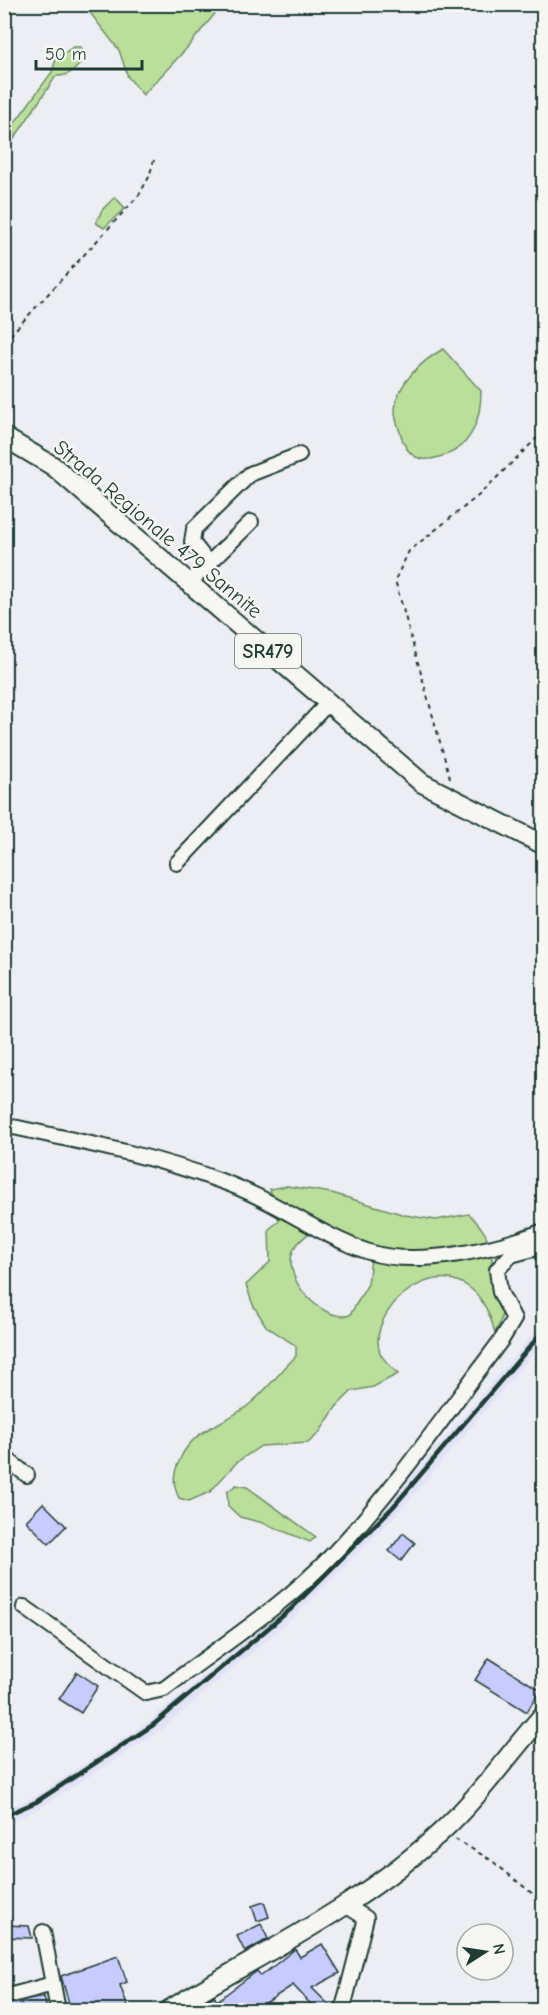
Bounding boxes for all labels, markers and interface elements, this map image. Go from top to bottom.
scale bar [36,33,142,71]
text: 50 m [45,44,87,65]
street label: Strada Regionale 479 Sannite [49,435,267,623]
road number: SR479 [235,634,301,668]
north arrow [455,1922,515,1982]
text: N [489,1942,509,1956]

